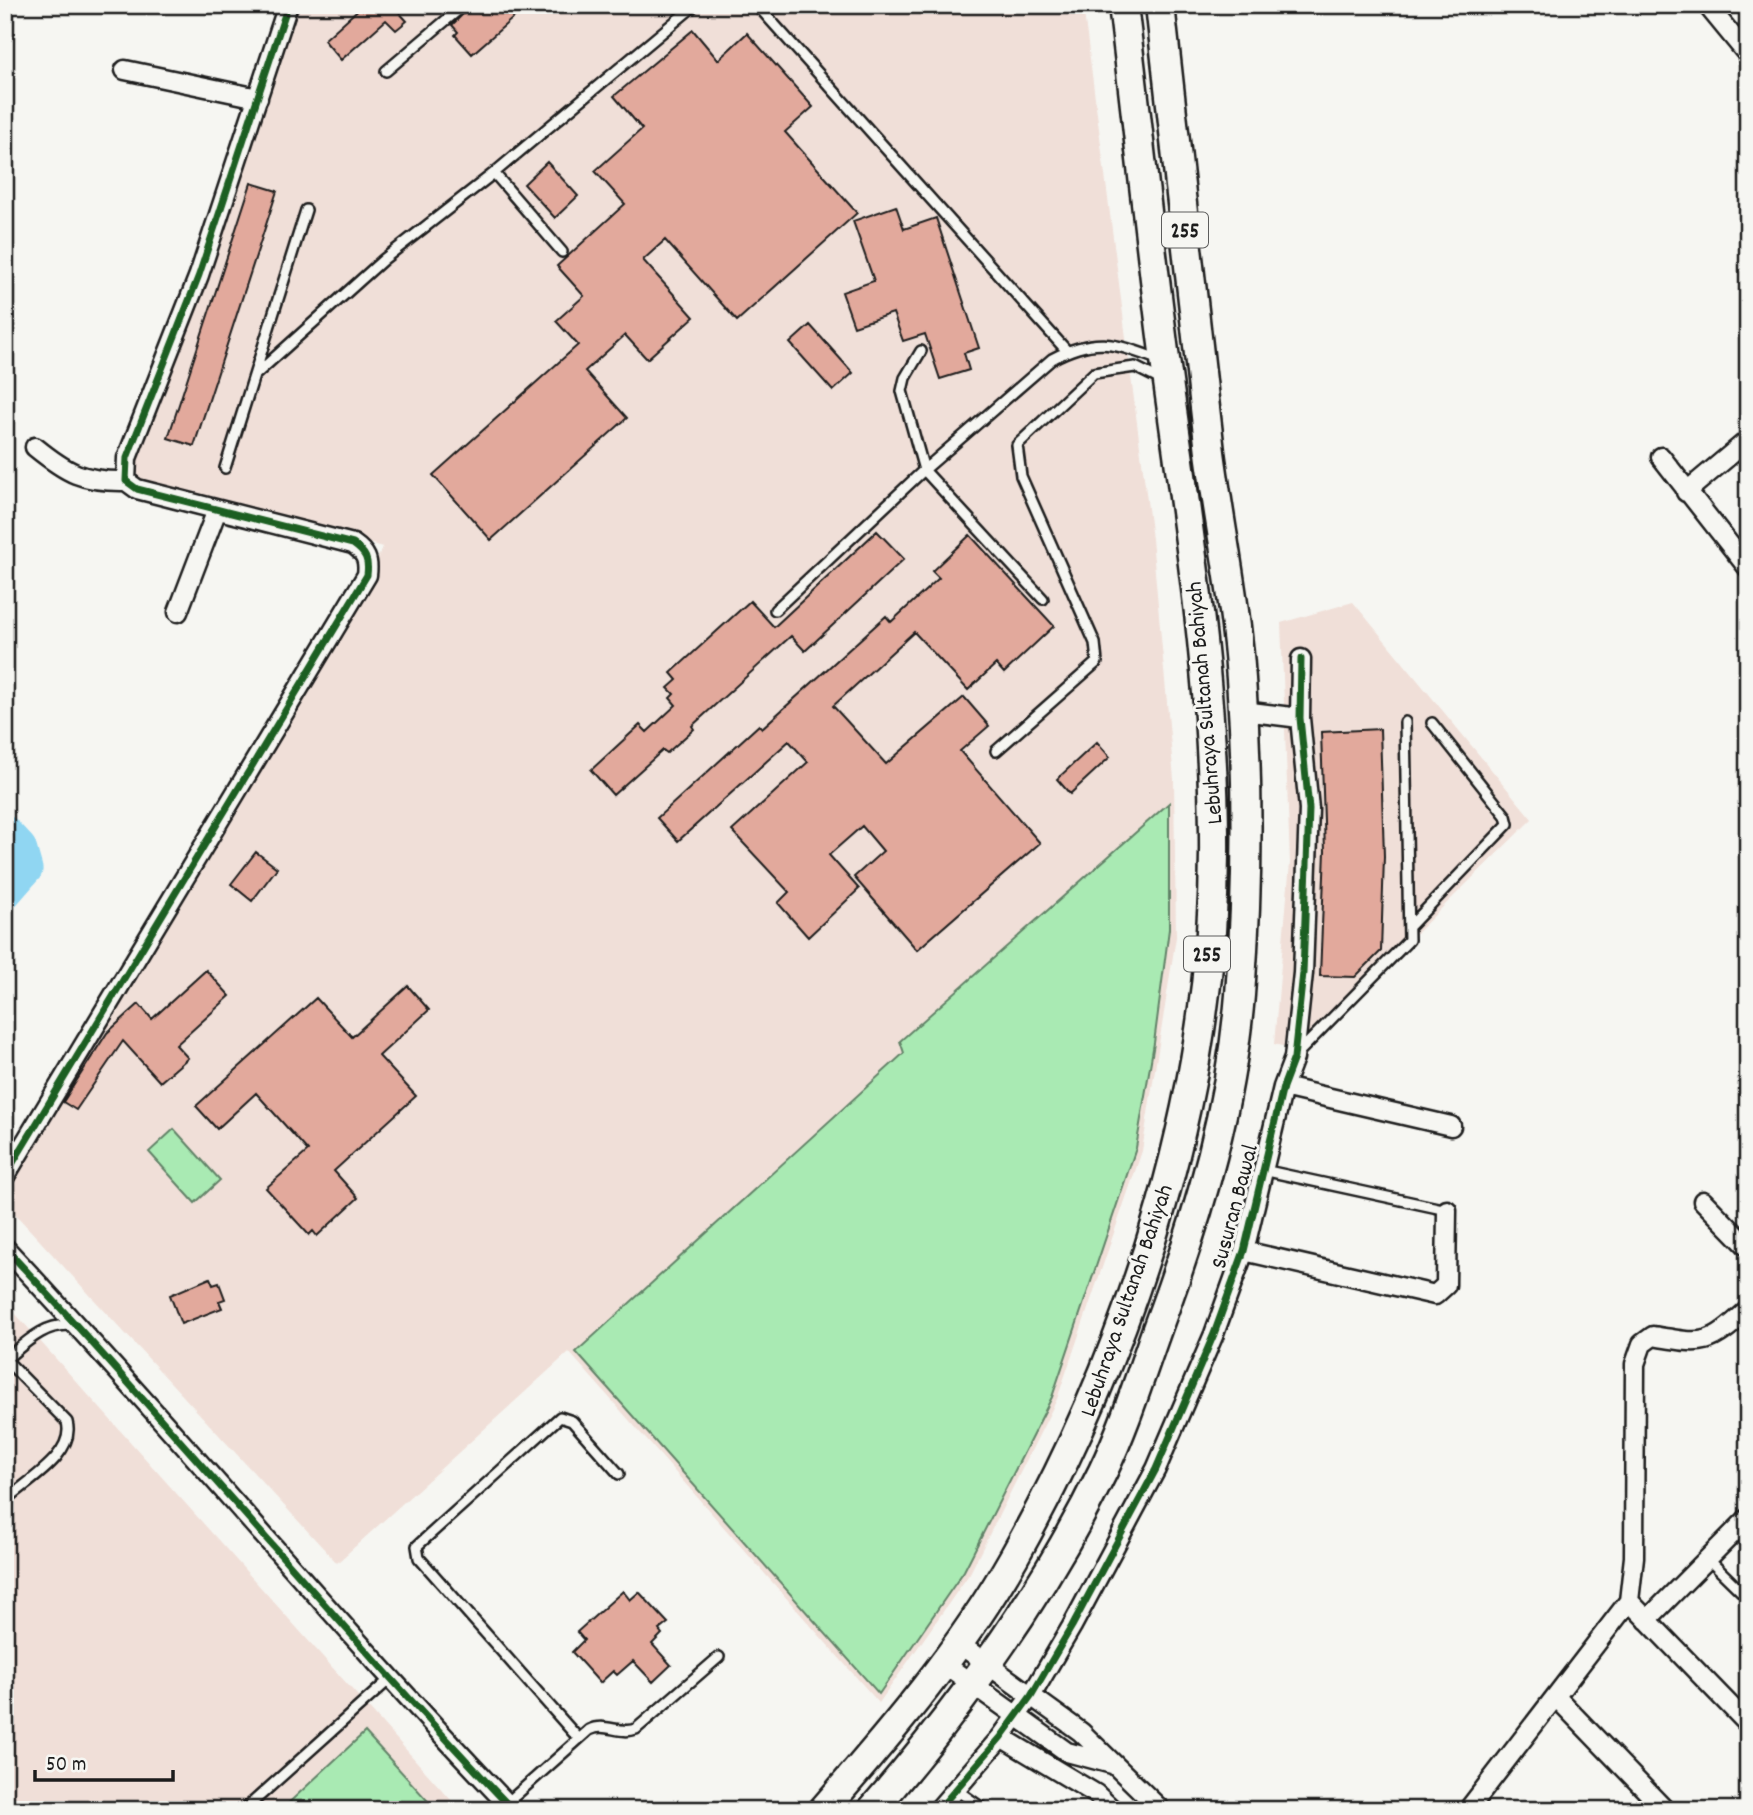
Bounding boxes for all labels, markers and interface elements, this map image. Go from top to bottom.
road number: 255 [1162,212,1208,247]
street label: Lebuhraya Sultanah Bahiyah [1179,580,1234,826]
road number: 255 [1184,936,1230,972]
street label: Susuran Bawal [1204,1140,1269,1273]
street label: Lebuhraya Sultanah Bahiyah [1073,1181,1184,1422]
scale bar [35,1738,173,1782]
text: 50 m [46,1751,86,1781]

